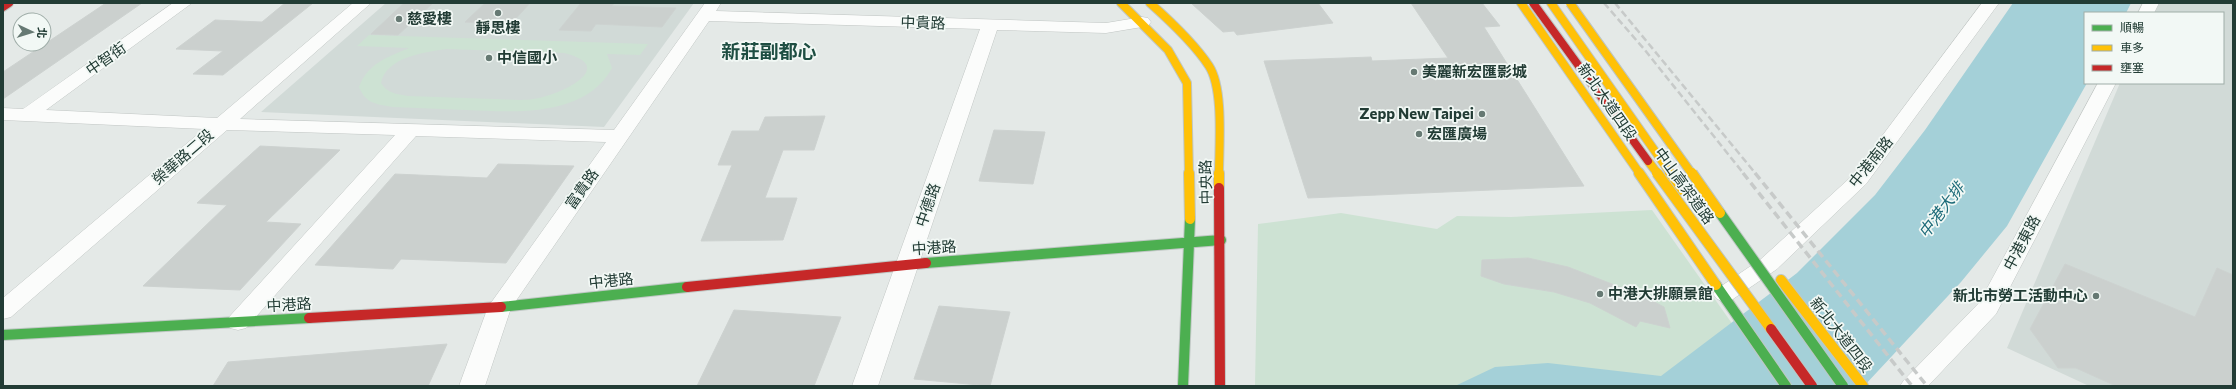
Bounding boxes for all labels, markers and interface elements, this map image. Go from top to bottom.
marker: 靜思樓 [493,8,503,18]
place label: 慈愛樓 [407,9,452,27]
north arrow [12,12,52,52]
street label: 中貴路 [900,12,946,32]
legend [2084,12,2224,84]
marker: 慈愛樓 [394,14,404,24]
place label: 靜思樓 [475,18,521,36]
text: 順暢 [2120,20,2144,34]
text: 北 [36,27,49,39]
street label: 中智街 [82,38,129,78]
district label: 新莊副都心 [721,39,817,62]
text: 車多 [2120,40,2144,54]
place label: 中信國小 [497,48,558,66]
marker: 中信國小 [484,53,494,63]
street label: 新北大道四段 [1575,59,1641,143]
text: 壅塞 [2120,60,2144,74]
place label: 美麗新宏匯影城 [1422,62,1527,80]
marker: 美麗新宏匯影城 [1409,67,1419,77]
place label: Zepp New Taipei [1359,104,1474,122]
marker: Zepp New Taipei [1477,109,1487,119]
place label: 宏匯廣場 [1427,124,1487,142]
street label: 榮華路二段 [148,125,217,188]
marker: 宏匯廣場 [1414,129,1424,139]
street label: 中港南路 [1844,132,1896,190]
street label: 中山高架道路 [1651,144,1719,227]
street label: 中央路 [1196,159,1214,205]
street label: 富貴路 [561,165,601,212]
water label: 中港大排 [1914,177,1969,241]
street label: 中德路 [911,180,943,229]
street label: 中港東路 [1999,212,2043,273]
street label: 中港路 [911,236,957,258]
street label: 中港路 [588,269,634,291]
place label: 中港大排願景館 [1608,284,1713,302]
place label: 新北市勞工活動中心 [1953,286,2088,304]
marker: 中港大排願景館 [1595,289,1605,299]
marker: 新北市勞工活動中心 [2091,291,2101,301]
street label: 新北大道四段 [1807,293,1877,375]
street label: 中港路 [266,294,312,314]

